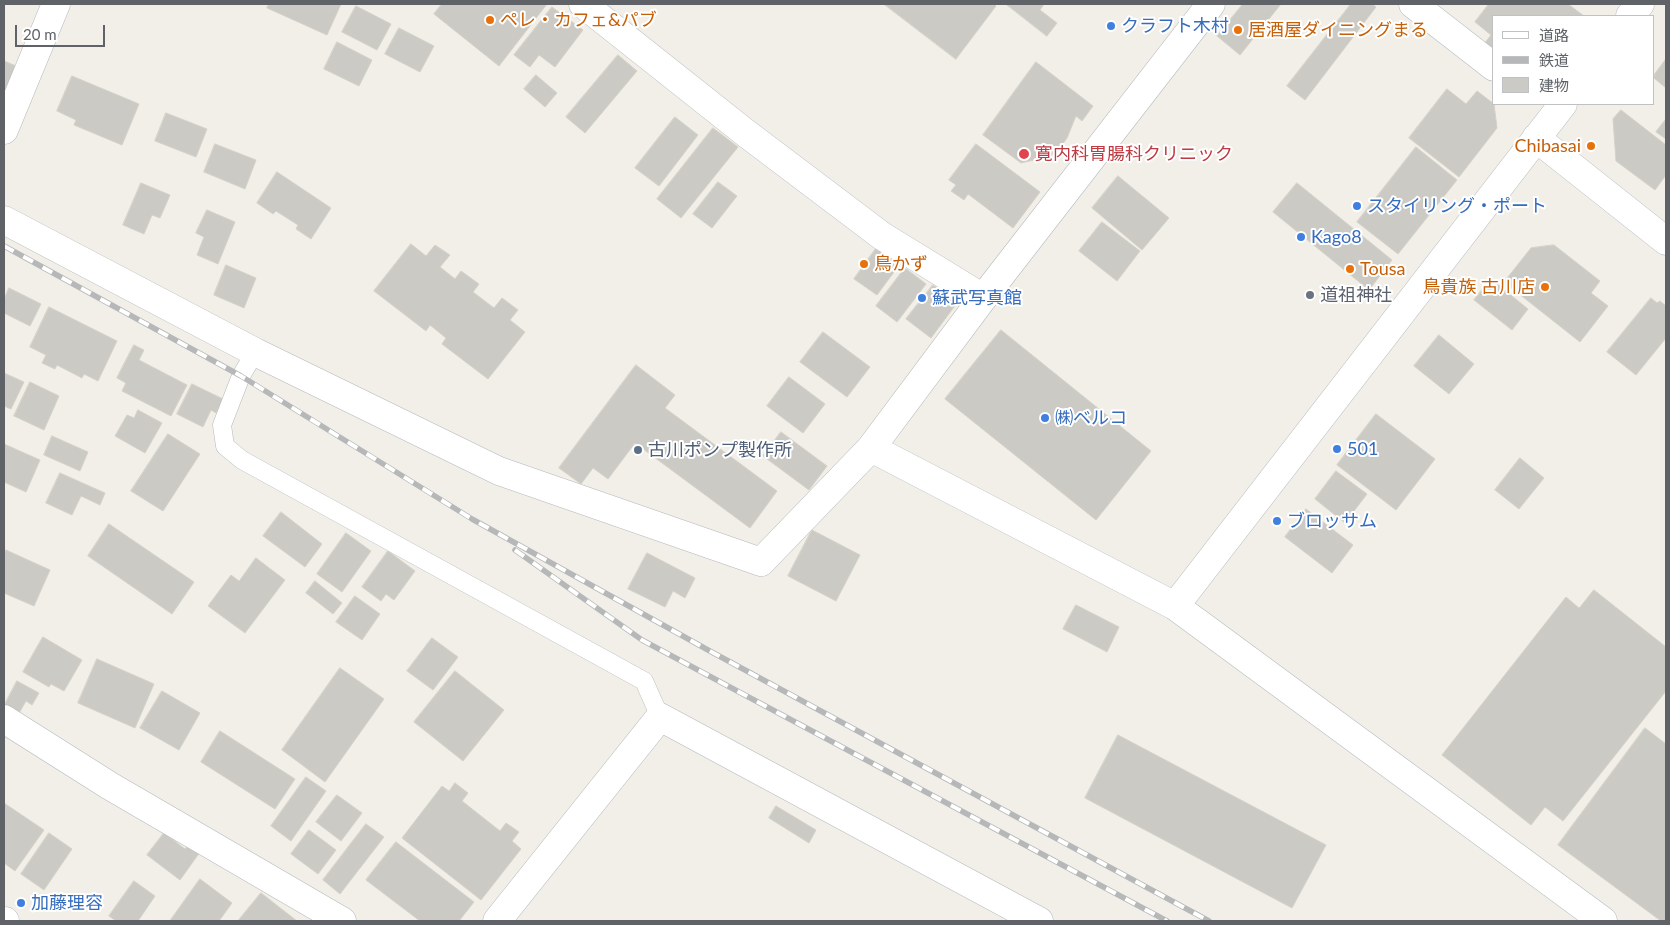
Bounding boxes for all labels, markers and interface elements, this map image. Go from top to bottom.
place label: ペレ・カフェ&パブ [500,9,657,31]
marker: ペレ・カフェ&パブ [484,14,496,26]
scale bar [18,15,108,47]
place label: クラフト木村 [1121,15,1229,37]
legend [1492,15,1655,105]
place label: 居酒屋ダイニングまる [1248,19,1428,41]
marker: クラフト木村 [1105,20,1117,32]
marker: 居酒屋ダイニングまる [1232,24,1244,36]
text: 20 m [23,25,57,43]
text: 道路 [1539,26,1569,44]
text: 鉄道 [1539,51,1569,69]
text: 建物 [1539,76,1569,94]
place label: Chibasai [1515,135,1581,157]
marker: Chibasai [1585,140,1597,152]
place label: 寛内科胃腸科クリニック [1035,143,1233,165]
marker: 寛内科胃腸科クリニック [1017,147,1031,161]
place label: スタイリング・ポート [1367,195,1547,217]
marker: スタイリング・ポート [1351,200,1363,212]
place label: Kago8 [1311,226,1362,248]
marker: Kago8 [1295,231,1307,243]
place label: 鳥かず [874,253,928,275]
marker: 鳥かず [858,258,870,270]
place label: Tousa [1360,258,1405,280]
marker: Tousa [1344,263,1356,275]
place label: 鳥貴族 古川店 [1422,276,1535,298]
marker: 鳥貴族 古川店 [1539,281,1551,293]
place label: 道祖神社 [1320,284,1392,306]
place label: 蘇武写真館 [932,287,1022,309]
marker: 道祖神社 [1304,289,1316,301]
marker: 蘇武写真館 [916,292,928,304]
place label: ㈱ベルコ [1055,407,1127,429]
marker: ㈱ベルコ [1039,412,1051,424]
place label: 501 [1347,438,1378,460]
place label: 古川ポンプ製作所 [648,439,792,461]
marker: 501 [1331,443,1343,455]
marker: 古川ポンプ製作所 [632,444,644,456]
place label: ブロッサム [1287,510,1377,532]
marker: ブロッサム [1271,515,1283,527]
place label: 加藤理容 [31,892,103,914]
marker: 加藤理容 [15,897,27,909]

